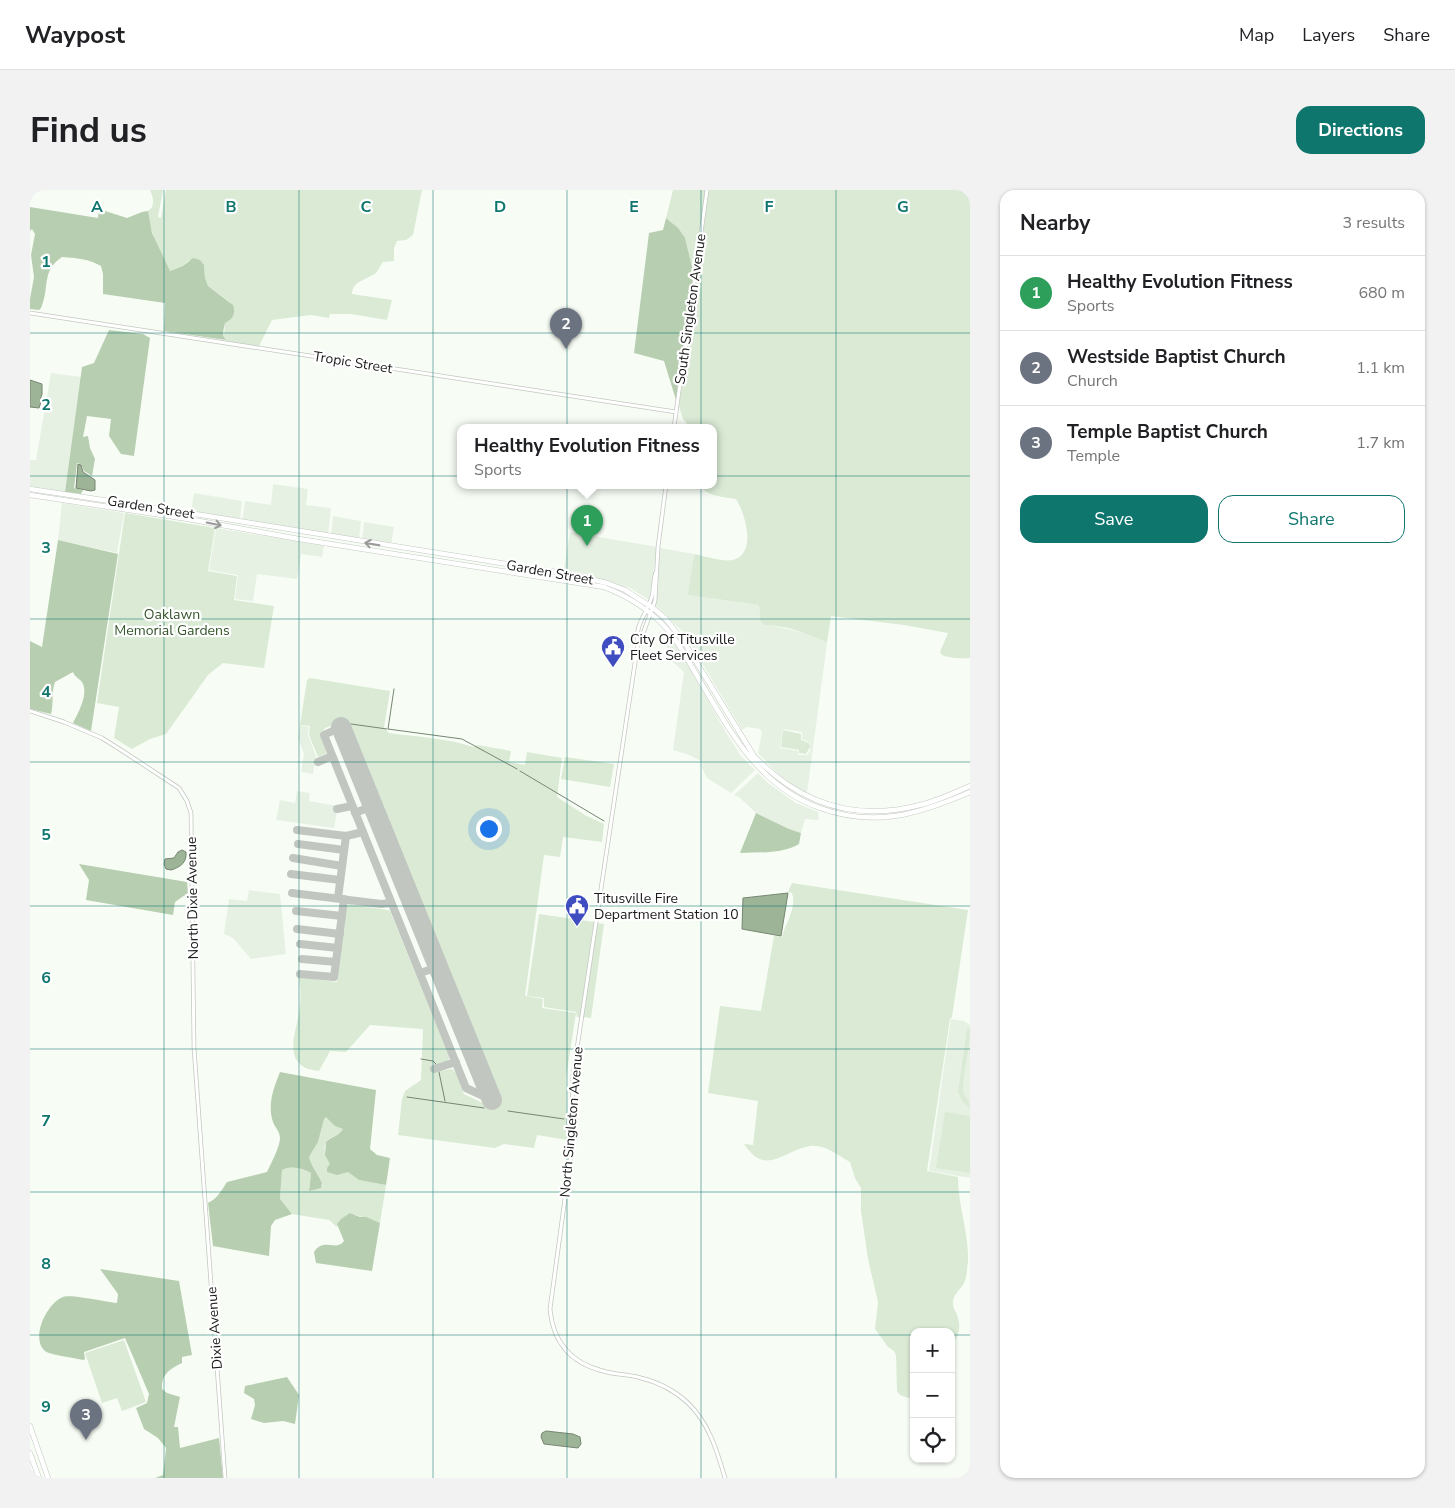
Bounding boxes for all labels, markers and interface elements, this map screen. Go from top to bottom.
text: Waypost [25,19,125,51]
text: Map [1239,23,1274,47]
text: Layers [1302,23,1355,47]
text: Share [1383,23,1430,47]
button: Directions [1296,106,1425,154]
text: Find us [30,107,147,154]
text: A [91,196,103,218]
text: B [225,196,237,218]
text: C [361,196,372,218]
text: D [494,196,506,218]
text: E [629,196,639,218]
text: F [765,196,774,218]
text: G [897,196,909,218]
text: Nearby [1020,209,1090,237]
text: 3 results [1343,212,1405,234]
street label: South Singleton Avenue [671,232,710,386]
text: 1 [41,251,51,273]
text: Healthy Evolution Fitness [1067,269,1293,295]
text: 1 [1031,282,1041,304]
text: 680 m [1358,282,1405,304]
text: Sports [1067,295,1115,317]
pin: 2 [550,308,582,349]
text: Westside Baptist Church [1067,344,1286,370]
street label: Tropic Street [312,347,394,378]
text: 2 [1031,357,1041,379]
text: 1.1 km [1356,357,1405,379]
text: Church [1067,370,1118,392]
text: 2 [41,394,51,416]
text: Temple Baptist Church [1067,419,1268,445]
popup [457,424,717,489]
text: 3 [1031,432,1041,454]
text: 1.7 km [1356,432,1405,454]
text: Healthy Evolution Fitness [474,433,700,459]
text: Temple [1067,445,1120,467]
text: Sports [474,459,522,481]
street label: Garden Street [106,491,196,524]
button: Save [1020,495,1208,543]
button: Share [1218,495,1405,543]
pin: 1 [571,505,603,546]
one-way arrow [206,519,222,529]
text: 3 [41,537,51,559]
one-way arrow [365,538,381,548]
street label: Garden Street [505,556,595,589]
park label: Oaklawn Memorial Gardens [114,605,230,640]
place label: City Of Titusville Fleet Services [630,630,735,665]
public building icon: City Of Titusville Fleet Services [600,634,626,668]
text: 4 [41,681,51,703]
your location [476,816,502,842]
text: 5 [41,824,51,846]
street label: North Dixie Avenue [182,836,203,960]
place label: Titusville Fire Department Station 10 [594,889,739,924]
public building icon: Titusville Fire Department Station 10 [564,893,590,927]
text: 6 [41,967,51,989]
street label: North Singleton Avenue [555,1046,588,1198]
text: 7 [41,1110,51,1132]
text: 8 [41,1253,51,1275]
street label: Dixie Avenue [202,1286,227,1370]
map controls [910,1328,955,1463]
button: + [910,1328,955,1373]
button: − [910,1373,955,1418]
text: 9 [41,1396,51,1418]
pin: 3 [70,1399,102,1440]
button: locate [910,1418,955,1463]

